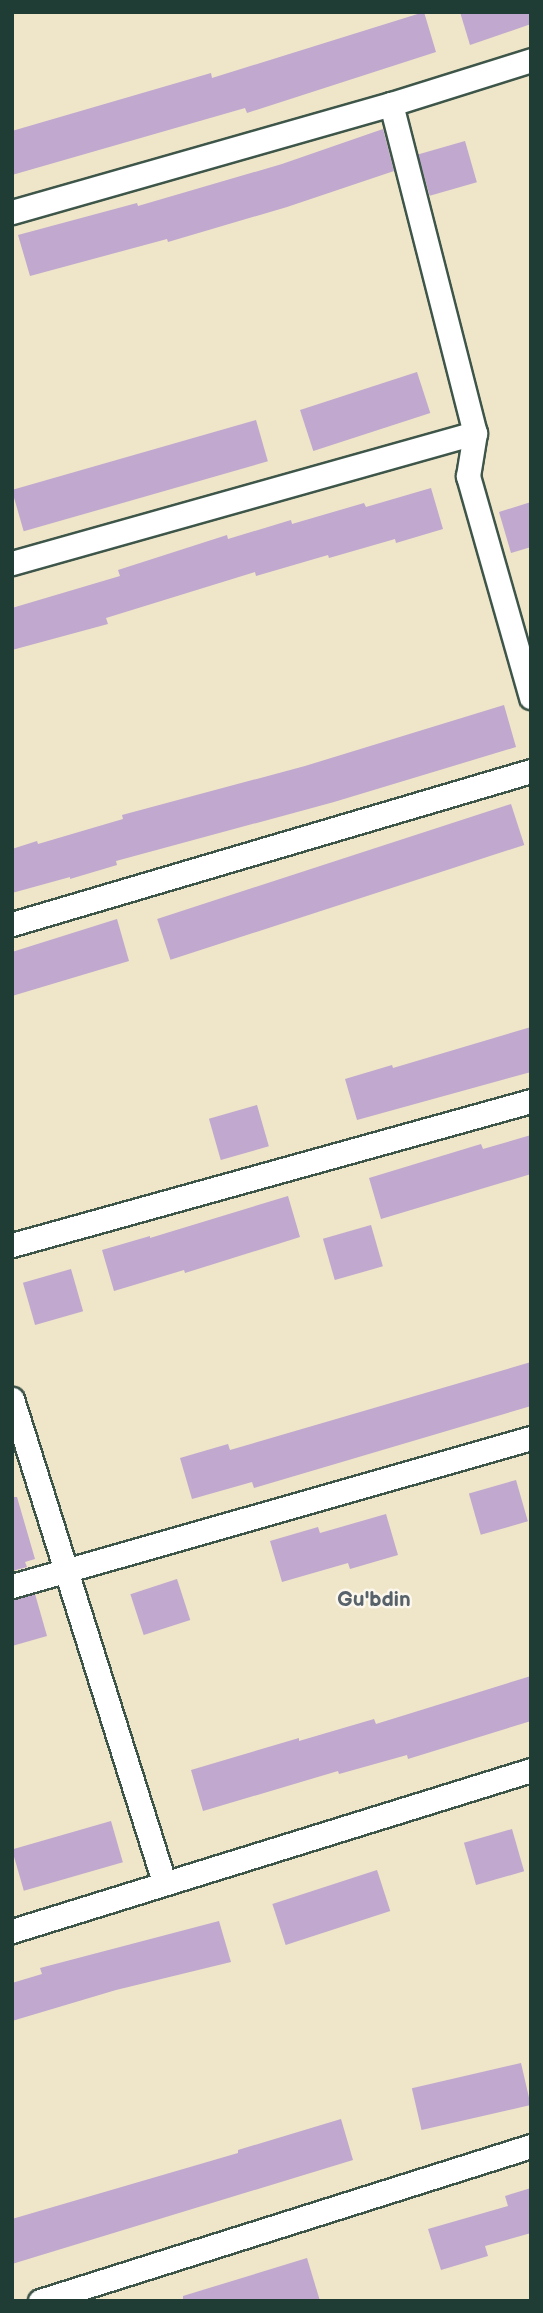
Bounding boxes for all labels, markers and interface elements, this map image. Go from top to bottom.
district label: Gu'bdin [337,1587,411,1613]

